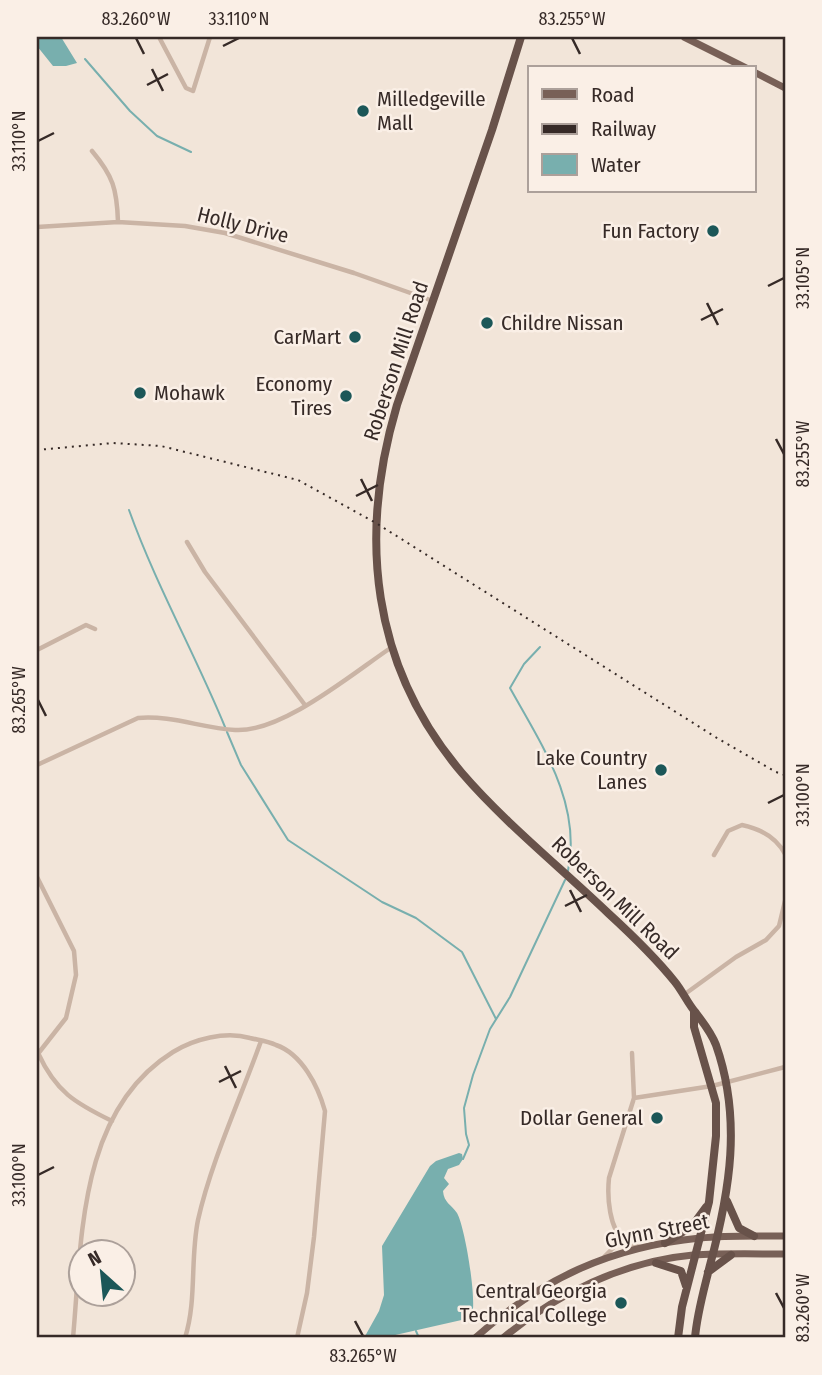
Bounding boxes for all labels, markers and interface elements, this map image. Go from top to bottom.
text: 83.260°W [101,8,171,30]
text: 33.110°N [209,8,269,30]
text: 83.255°W [538,8,606,30]
legend [528,66,756,192]
text: Road [591,82,635,108]
place label: Milledgeville Mall [377,86,486,136]
marker: Milledgeville Mall [355,103,371,119]
text: 33.110°N [8,111,30,171]
text: Railway [591,116,657,142]
text: Water [591,152,641,178]
street label: Holly Drive [195,201,291,249]
place label: Fun Factory [602,218,700,244]
marker: Fun Factory [705,223,721,239]
text: 33.105°N [792,247,814,309]
street label: Roberson Mill Road [358,278,434,444]
place label: Childre Nissan [501,310,624,336]
marker: Childre Nissan [479,315,495,331]
place label: CarMart [274,324,341,350]
marker: CarMart [347,329,363,345]
place label: Economy Tires [255,371,333,421]
place label: Mohawk [154,380,225,406]
marker: Mohawk [132,385,148,401]
marker: Economy Tires [338,388,354,404]
text: 83.255°W [792,420,814,488]
text: 83.265°W [8,666,30,734]
place label: Lake Country Lanes [536,745,648,795]
marker: Lake Country Lanes [653,762,669,778]
text: 33.100°N [792,763,814,827]
street label: Roberson Mill Road [546,831,684,965]
place label: Dollar General [520,1105,643,1131]
marker: Dollar General [649,1110,665,1126]
text: 33.100°N [8,1143,30,1207]
street label: Glynn Street [603,1208,711,1254]
north arrow [66,1238,136,1308]
text: N [84,1245,105,1271]
text: 83.260°W [792,1273,814,1343]
place label: Central Georgia Technical College [460,1278,607,1328]
marker: Central Georgia Technical College [613,1295,629,1311]
text: 83.265°W [329,1345,397,1367]

